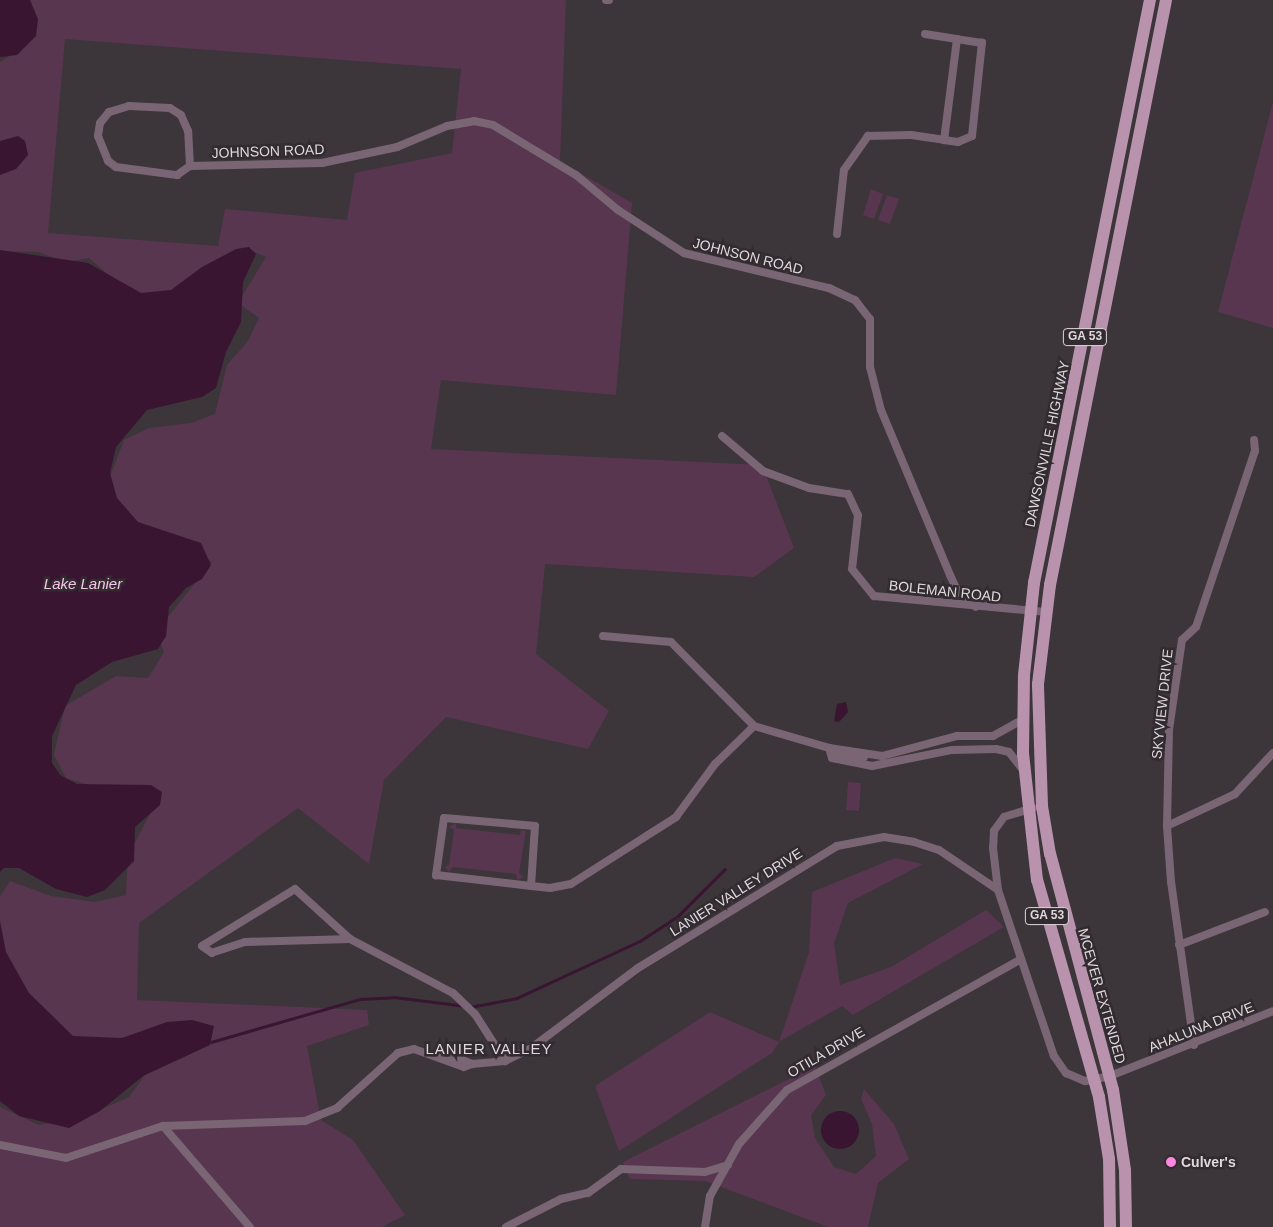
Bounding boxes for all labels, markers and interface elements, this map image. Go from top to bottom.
street label: JOHNSON ROAD [211,141,325,161]
street label: JOHNSON ROAD [691,234,805,278]
road number: GA 53 [1062,328,1108,347]
street label: DAWSONVILLE HIGHWAY [1021,359,1073,529]
water label: Lake Lanier [44,575,122,593]
street label: BOLEMAN ROAD [888,577,1002,605]
street label: SKYVIEW DRIVE [1148,648,1176,760]
street label: LANIER VALLEY DRIVE [667,844,805,940]
road number: GA 53 [1024,906,1070,926]
street label: MCEVER EXTENDED [1075,926,1129,1066]
street label: AHALUNA DRIVE [1146,998,1256,1056]
street label: OTILA DRIVE [784,1023,868,1081]
district label: LANIER VALLEY [424,1040,554,1058]
place label: Culver's [1181,1154,1236,1170]
marker: Culver's [1165,1156,1177,1168]

